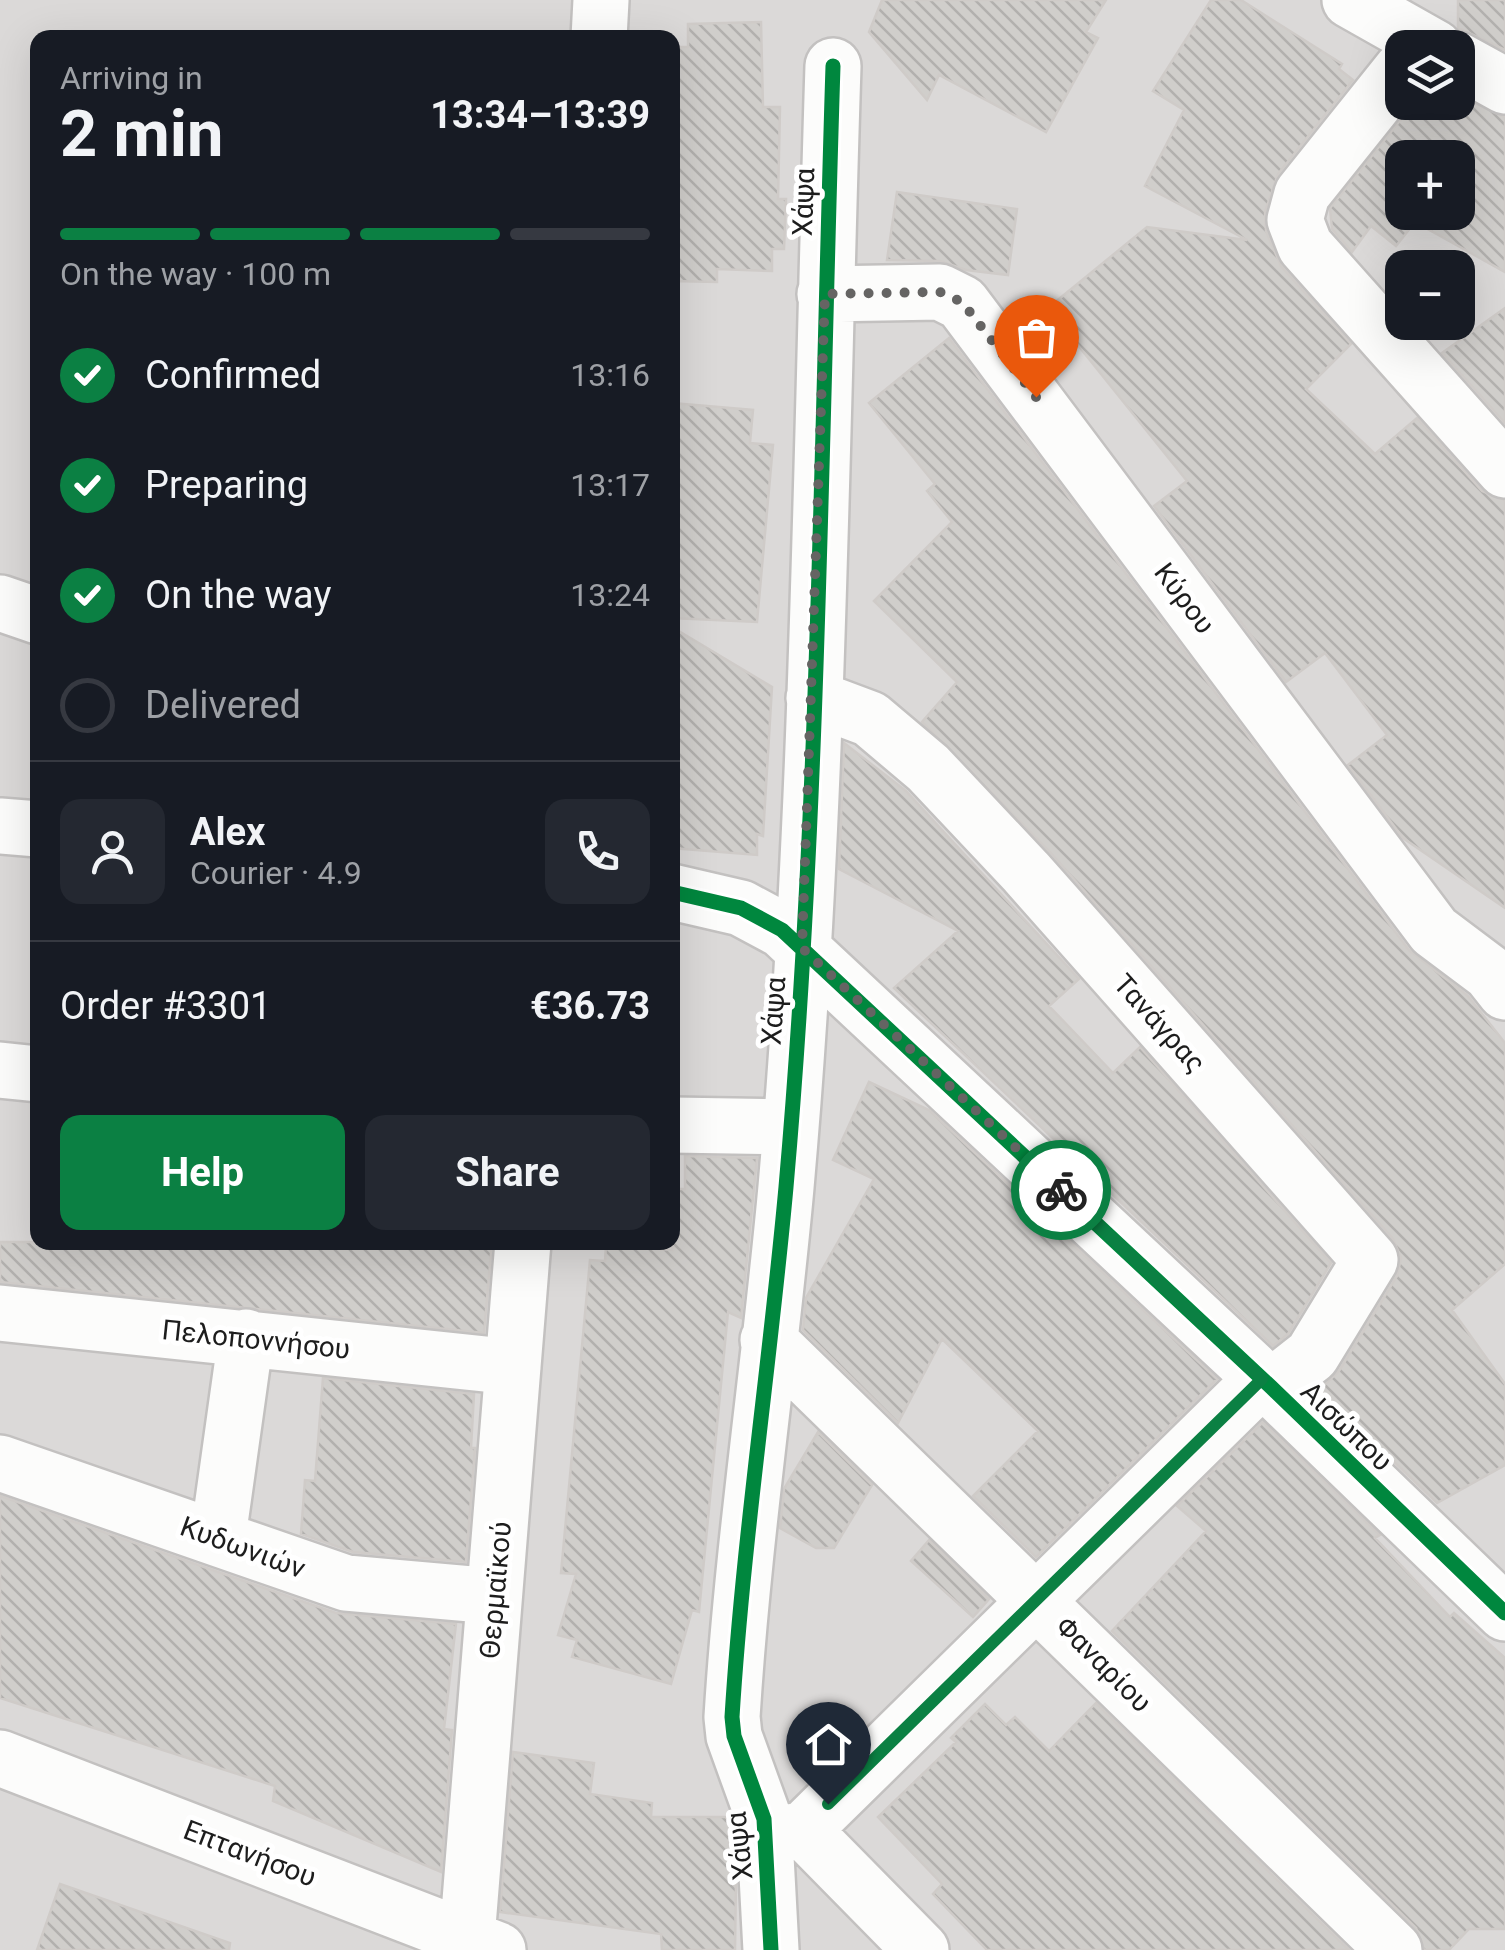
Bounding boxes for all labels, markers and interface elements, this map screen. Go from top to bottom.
map controls [1385,30,1475,340]
button: layers [1385,30,1475,120]
text: Arriving in [60,59,203,97]
text: 13:34–13:39 [430,93,650,137]
text: 2 min [60,96,223,172]
button: + [1385,140,1475,230]
street label: Χάψα [786,167,821,237]
button: − [1385,250,1475,340]
text: On the way · 100 m [60,255,331,293]
pin [994,295,1079,398]
icon: bag [1009,310,1064,365]
icon: check [60,348,115,403]
text: Confirmed [145,353,321,397]
text: 13:16 [570,356,650,394]
icon: check [60,458,115,513]
text: Preparing [145,463,308,507]
text: 13:17 [570,466,650,504]
street label: Κύρου [1147,557,1222,640]
icon: check [60,568,115,623]
text: On the way [145,573,331,617]
text: 13:24 [570,576,650,614]
text: Delivered [145,683,301,727]
button: person [60,799,165,904]
button: phone [545,799,650,904]
text: Alex [190,810,265,854]
text: Courier · 4.9 [190,854,362,892]
street label: Τανάγρας [1107,967,1212,1079]
street label: Χάψα [755,976,792,1046]
text: Order #3301 [60,984,271,1028]
text: €36.73 [530,984,650,1028]
button: Help [60,1115,345,1230]
button: Share [365,1115,650,1230]
courier [1011,1140,1111,1240]
icon: bike [1034,1163,1089,1218]
street label: Πελοποννήσου [160,1313,352,1366]
street label: Αισώπου [1294,1375,1399,1478]
street label: Κυδωνιών [176,1510,310,1585]
street label: Θερμαϊκού [473,1520,518,1660]
street label: Φαναρίου [1049,1610,1158,1719]
pin [786,1702,871,1805]
icon: home [801,1717,856,1772]
street label: Χάψα [719,1810,759,1882]
street label: Επτανήσου [179,1813,321,1894]

